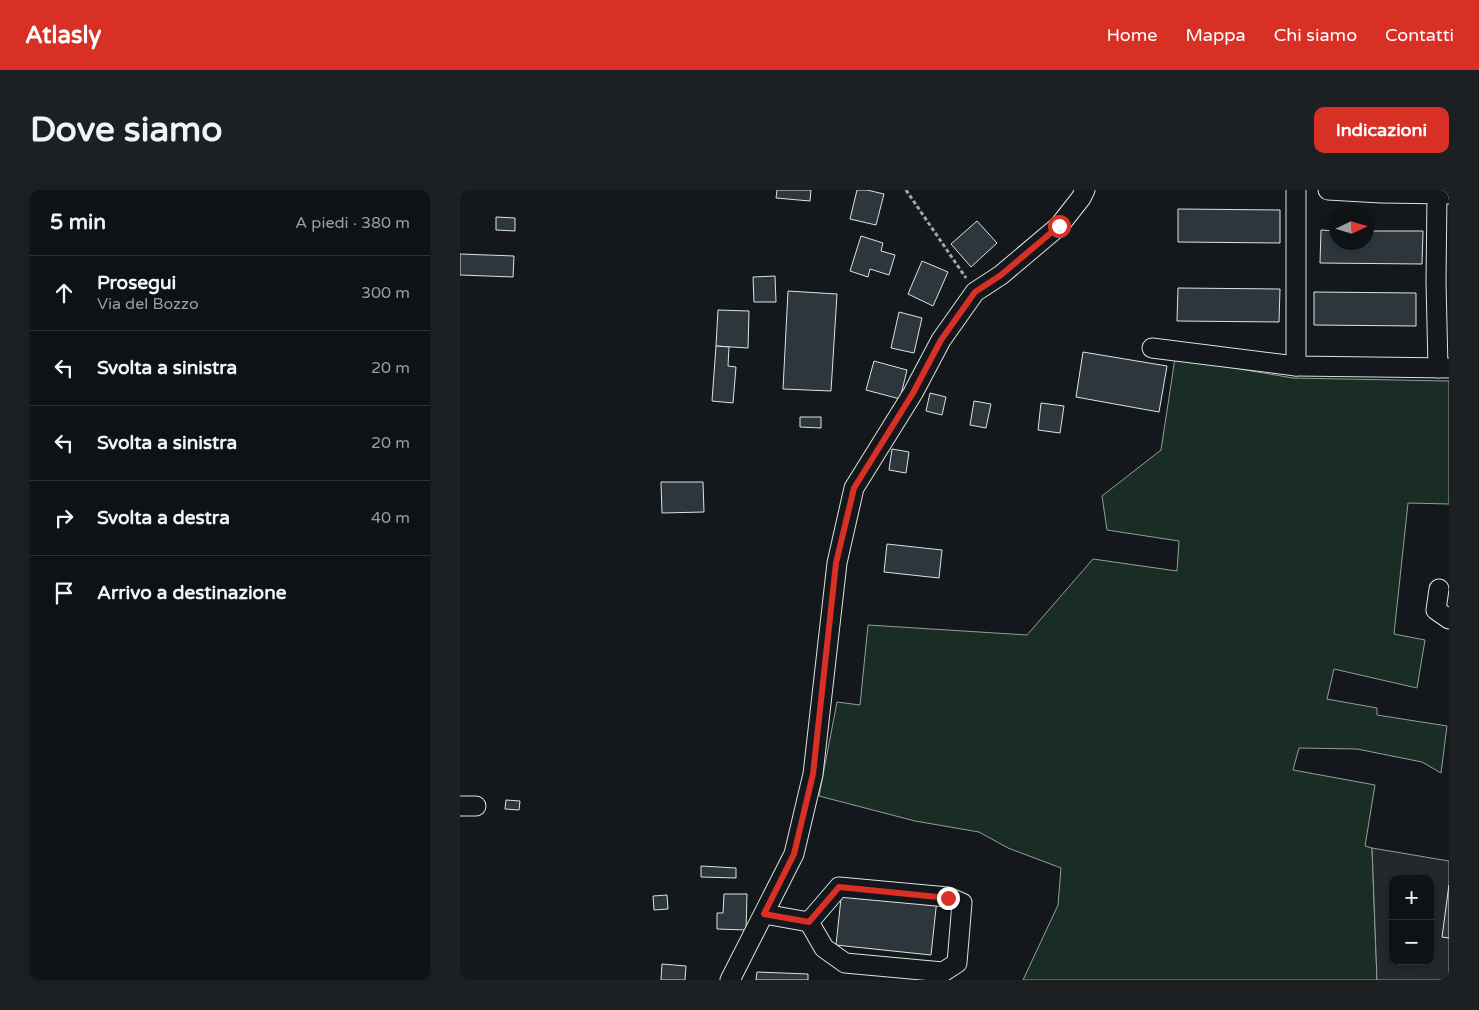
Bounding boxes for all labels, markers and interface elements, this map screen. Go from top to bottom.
text: Atlasly [25,21,101,50]
text: Home [1106,24,1157,46]
text: Mappa [1185,24,1246,46]
text: Chi siamo [1274,24,1357,46]
text: Contatti [1385,24,1454,46]
button: Indicazioni [1314,107,1449,153]
text: Dove siamo [30,109,222,151]
north arrow [1329,205,1374,250]
text: 5 min [50,210,106,235]
text: A piedi · 380 m [295,213,410,233]
route start [1048,215,1071,238]
text: Prosegui [97,272,176,294]
icon: ahead [50,279,78,307]
text: 300 m [361,283,410,303]
text: Via del Bozzo [97,294,199,314]
icon: left [50,354,78,382]
text: Svolta a sinistra [97,357,237,379]
text: 20 m [371,358,410,378]
icon: left [50,429,78,457]
text: Svolta a sinistra [97,432,237,454]
text: 20 m [371,433,410,453]
icon: right [50,504,78,532]
text: Svolta a destra [97,507,230,529]
text: 40 m [371,508,410,528]
icon: arrive [50,579,78,607]
text: Arrivo a destinazione [97,582,287,604]
map controls [1389,875,1434,965]
button: + [1389,875,1434,920]
route end [937,887,960,910]
button: − [1389,920,1434,965]

